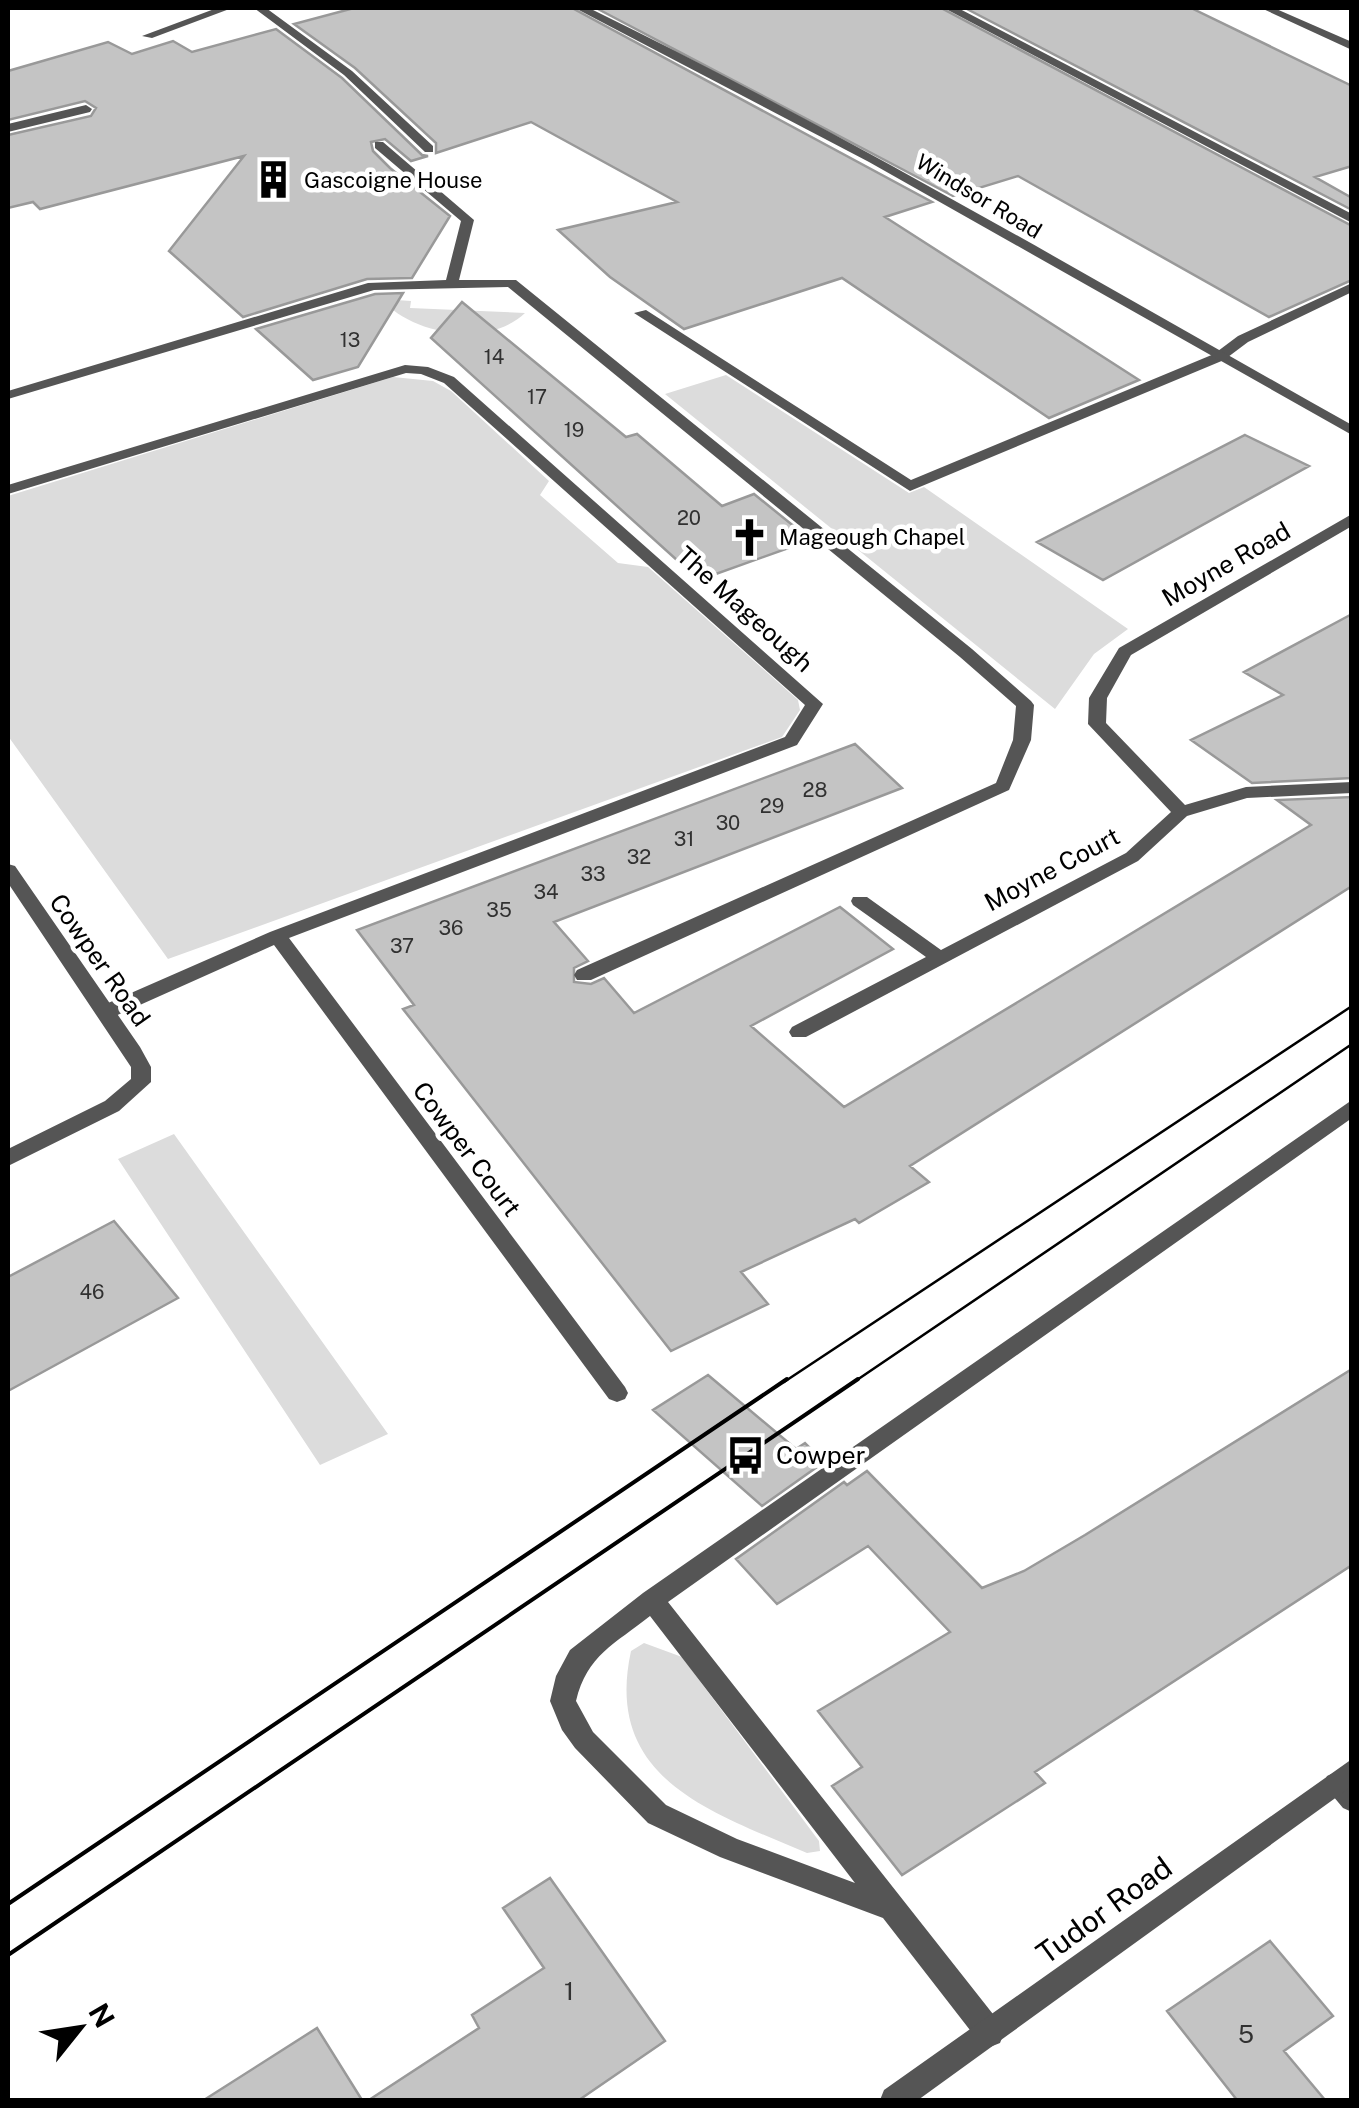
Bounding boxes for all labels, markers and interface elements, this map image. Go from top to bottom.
street label: Windsor Road [911,148,1047,244]
building icon: Gascoigne House [253,159,295,201]
place label: Gascoigne House [304,167,483,193]
house number: 13 [340,328,360,352]
house number: 14 [484,345,504,369]
house number: 17 [527,385,547,409]
house number: 19 [564,418,584,442]
house number: 20 [677,506,701,530]
street label: Moyne Road [1157,515,1295,613]
church icon: Mageough Chapel [728,516,770,558]
place label: Mageough Chapel [779,524,965,550]
street label: The Mageough [671,540,819,678]
house number: 28 [803,778,827,802]
house number: 29 [760,794,784,818]
house number: 30 [716,811,740,835]
street label: Moyne Court [979,821,1125,917]
house number: 31 [674,827,694,851]
house number: 32 [627,845,651,869]
house number: 33 [580,862,606,886]
house number: 34 [533,880,559,904]
street label: Cowper Road [43,888,157,1032]
house number: 35 [486,898,512,922]
house number: 36 [439,916,463,940]
house number: 37 [390,934,414,958]
street label: Cowper Court [407,1076,527,1222]
house number: 46 [79,1280,105,1304]
bus stop icon: Cowper [725,1434,767,1476]
place label: Cowper [776,1440,865,1470]
street label: Tudor Road [1029,1849,1179,1971]
house number: 1 [564,1976,574,2006]
north arrow [30,1978,130,2078]
text: N [82,1998,122,2033]
house number: 5 [1238,2019,1254,2049]

